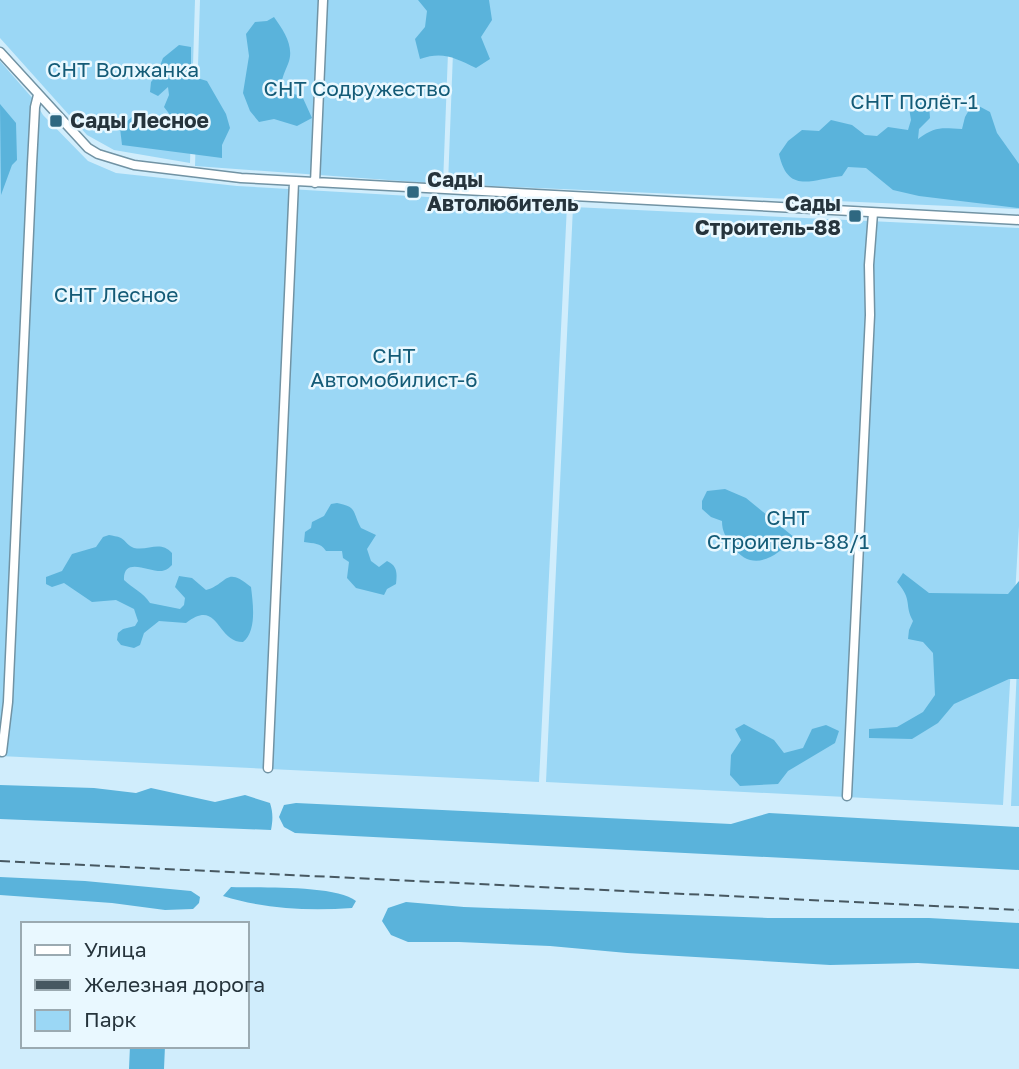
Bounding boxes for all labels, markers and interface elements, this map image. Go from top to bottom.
park label: СНТ Волжанка [47,56,199,82]
park label: СНТ Содружество [263,75,451,101]
park label: СНТ Полёт-1 [850,88,978,114]
place label: Сады Лесное [70,107,209,133]
marker: Сады Лесное [48,113,64,129]
place label: Сады Автолюбитель [427,166,579,216]
marker: Сады Автолюбитель [405,184,421,200]
place label: Сады Строитель-88 [695,190,841,240]
marker: Сады Строитель-88 [847,208,863,224]
park label: СНТ Лесное [54,281,178,307]
park label: СНТ Автомобилист-6 [310,342,478,392]
park label: СНТ Строитель-88/1 [707,504,869,554]
legend [21,922,248,1048]
text: Улица [84,936,147,962]
text: Железная дорога [84,971,265,997]
text: Парк [84,1006,137,1032]

